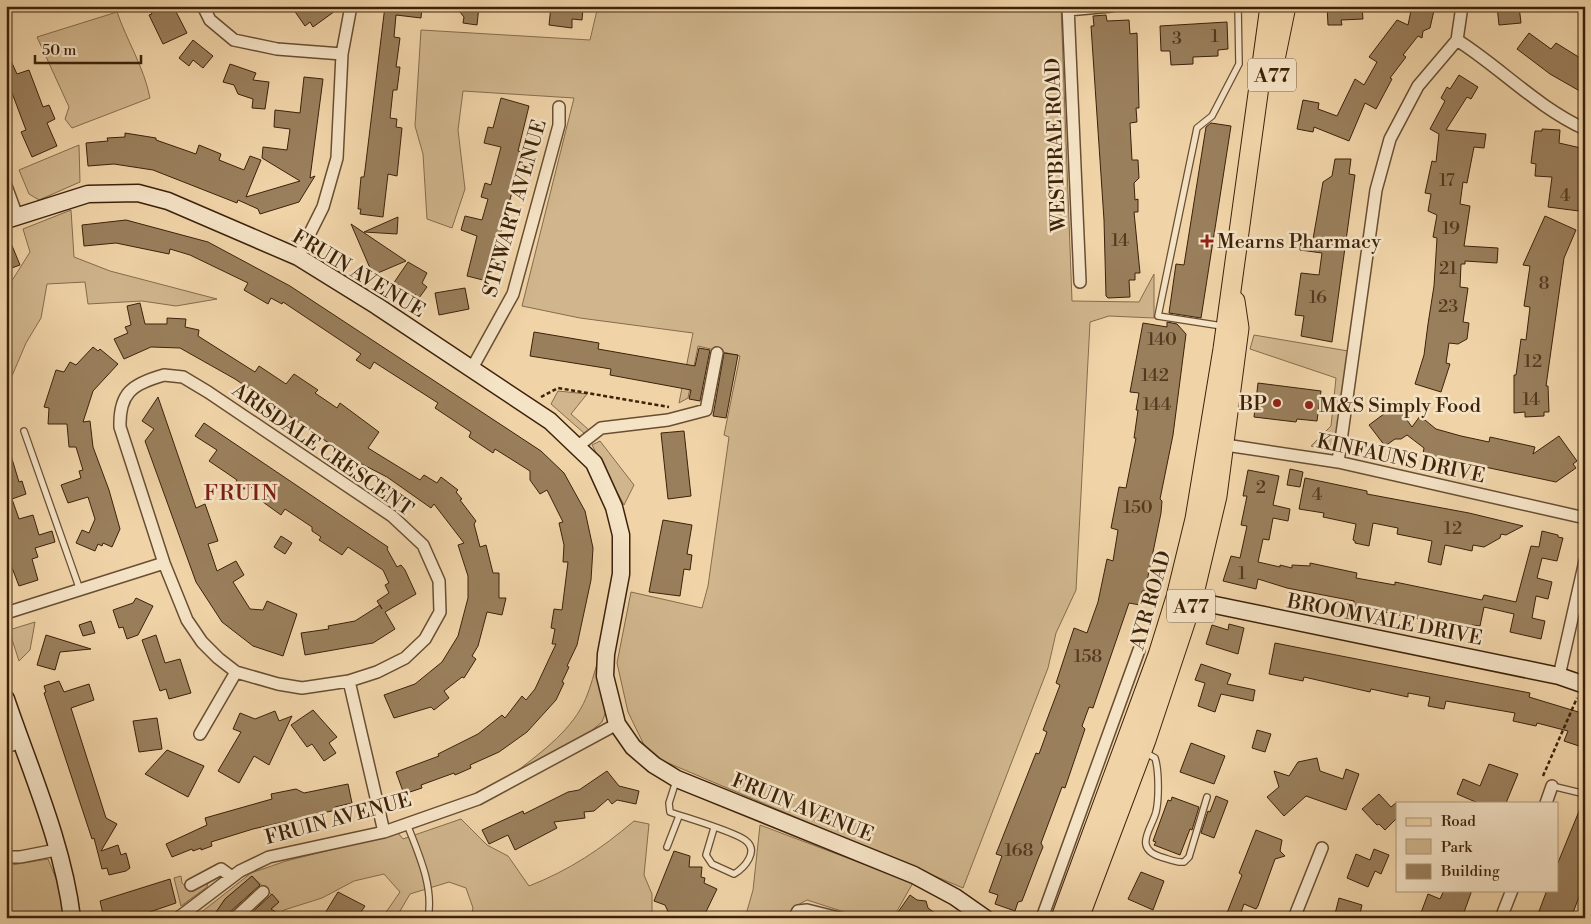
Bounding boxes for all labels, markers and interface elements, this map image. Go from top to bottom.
house number: 1 [1211,25,1219,48]
house number: 3 [1172,27,1182,50]
scale bar [35,32,141,64]
text: 50 m [42,41,76,60]
street label: WESTBRAE ROAD [1041,57,1072,233]
road number: A77 [1248,58,1296,92]
street label: STEWART AVENUE [478,117,553,300]
house number: 17 [1439,169,1455,192]
house number: 4 [1560,184,1571,207]
house number: 19 [1442,217,1460,240]
street label: FRUIN AVENUE [287,225,429,324]
house number: 14 [1111,229,1129,252]
place label: Mearns Pharmacy [1217,230,1381,255]
marker: Mearns Pharmacy [1201,235,1213,247]
house number: 21 [1439,257,1457,280]
house number: 8 [1538,272,1550,295]
house number: 16 [1309,286,1327,309]
house number: 23 [1438,295,1458,318]
house number: 140 [1147,328,1177,351]
house number: 12 [1524,350,1542,373]
house number: 142 [1141,364,1169,387]
street label: ARISDALE CRESCENT [226,378,418,522]
house number: 14 [1522,388,1540,411]
place label: BP [1238,392,1267,417]
house number: 144 [1143,393,1172,416]
place label: M&S Simply Food [1319,394,1481,419]
marker: BP [1271,397,1283,409]
marker: M&S Simply Food [1303,399,1315,411]
street label: KINFAUNS DRIVE [1314,429,1487,490]
house number: 2 [1256,476,1266,499]
district label: FRUIN [203,480,279,507]
house number: 4 [1312,483,1323,506]
house number: 150 [1123,496,1153,519]
house number: 12 [1444,517,1462,540]
street label: AYR ROAD [1125,548,1177,654]
house number: 1 [1238,562,1246,585]
street label: BROOMVALE DRIVE [1284,589,1485,652]
road number: A77 [1167,590,1215,622]
house number: 158 [1074,645,1102,668]
street label: FRUIN AVENUE [728,769,877,848]
street label: FRUIN AVENUE [262,788,415,851]
legend [1396,802,1558,892]
text: Road [1441,812,1476,831]
text: Park [1441,838,1473,857]
house number: 168 [1004,839,1034,862]
text: Building [1440,862,1500,881]

